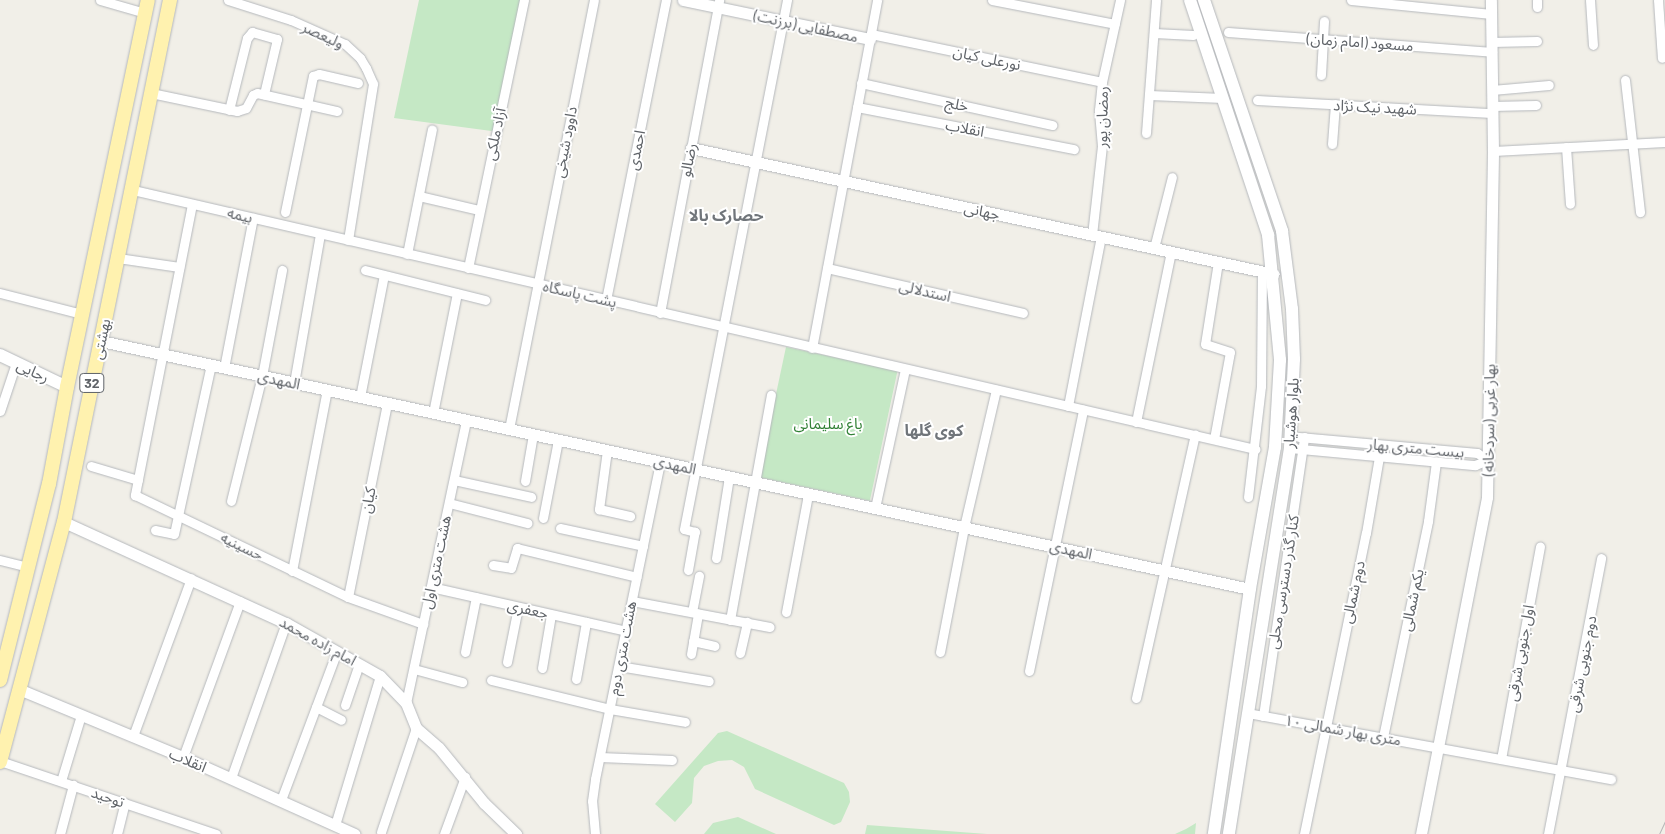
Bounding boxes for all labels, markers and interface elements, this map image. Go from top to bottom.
street label: مصطفایی (برزنت) [752,6,860,46]
street label: ولیعصر [299,18,347,52]
street label: مسعود (امام زمان) [1306,29,1414,55]
street label: نورعلی کیان [952,42,1022,74]
street label: رمضان پور [1092,86,1112,148]
street label: خلج [944,93,970,115]
street label: شهید نیک نژاد [1333,96,1417,118]
street label: داوود شیخی [549,105,581,179]
street label: آزاد ملکی [481,106,509,162]
street label: انقلاب [944,115,986,141]
street label: احمدی [623,128,649,172]
street label: رضالو [676,142,700,178]
street label: جهانی [963,198,1001,224]
street label: بیمه [226,203,254,227]
district label: حصارک بالا [688,205,764,225]
street label: استدلالی [897,276,953,306]
street label: پشت پاسگاه [541,277,619,311]
street label: بهشتی [88,317,114,361]
street label: رجایی [14,356,52,386]
street label: بهار غربی (سردخانه) [1479,364,1499,476]
street label: المهدی [256,367,302,393]
road number: 32 [78,372,106,394]
street label: بلوار هوشیار [1280,377,1302,449]
park label: باغ سلیمانی [794,415,862,433]
district label: کوی گلها [905,420,963,440]
street label: بیست متری بهار [1367,435,1465,461]
street label: المهدی [652,452,698,478]
street label: کیان [357,485,379,515]
street label: هشت متری اول [417,514,455,610]
street label: کنار گذر دسترسی محلی [1264,514,1302,650]
street label: حسینیه [218,528,266,564]
street label: المهدی [1048,537,1094,563]
street label: دوم شمالی [1338,559,1368,625]
street label: یکم شمالی [1397,567,1427,633]
street label: جعفری [506,596,550,622]
street label: هشت متری دوم [604,599,640,697]
street label: اول جنوبی شرقی [1503,603,1537,703]
street label: امام زاده محمد [276,613,360,669]
street label: دوم جنوبی شرقی [1564,614,1600,714]
street label: ۱۰ متری بهار شمالی [1283,711,1403,749]
street label: انقلاب [167,744,209,776]
street label: توحید [89,783,127,811]

